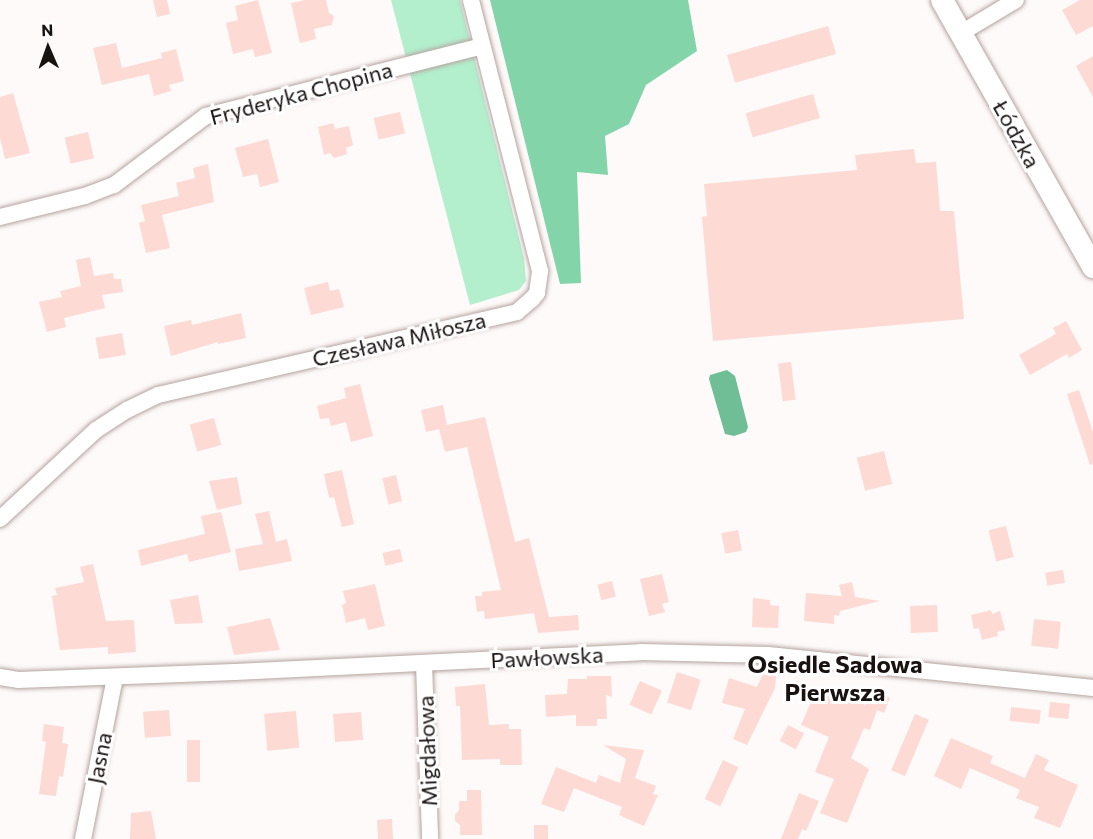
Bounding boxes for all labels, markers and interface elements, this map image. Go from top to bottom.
north arrow [18,18,78,78]
text: N [41,20,54,39]
street label: Fryderyka Chopina [207,56,395,130]
street label: Łódzka [988,96,1046,172]
street label: Czesława Miłosza [310,306,488,372]
street label: Pawłowska [490,641,604,673]
district label: Osiedle Sadowa Pierwsza [747,650,923,706]
street label: Migdałowa [412,695,442,807]
street label: Jasna [81,730,117,786]

